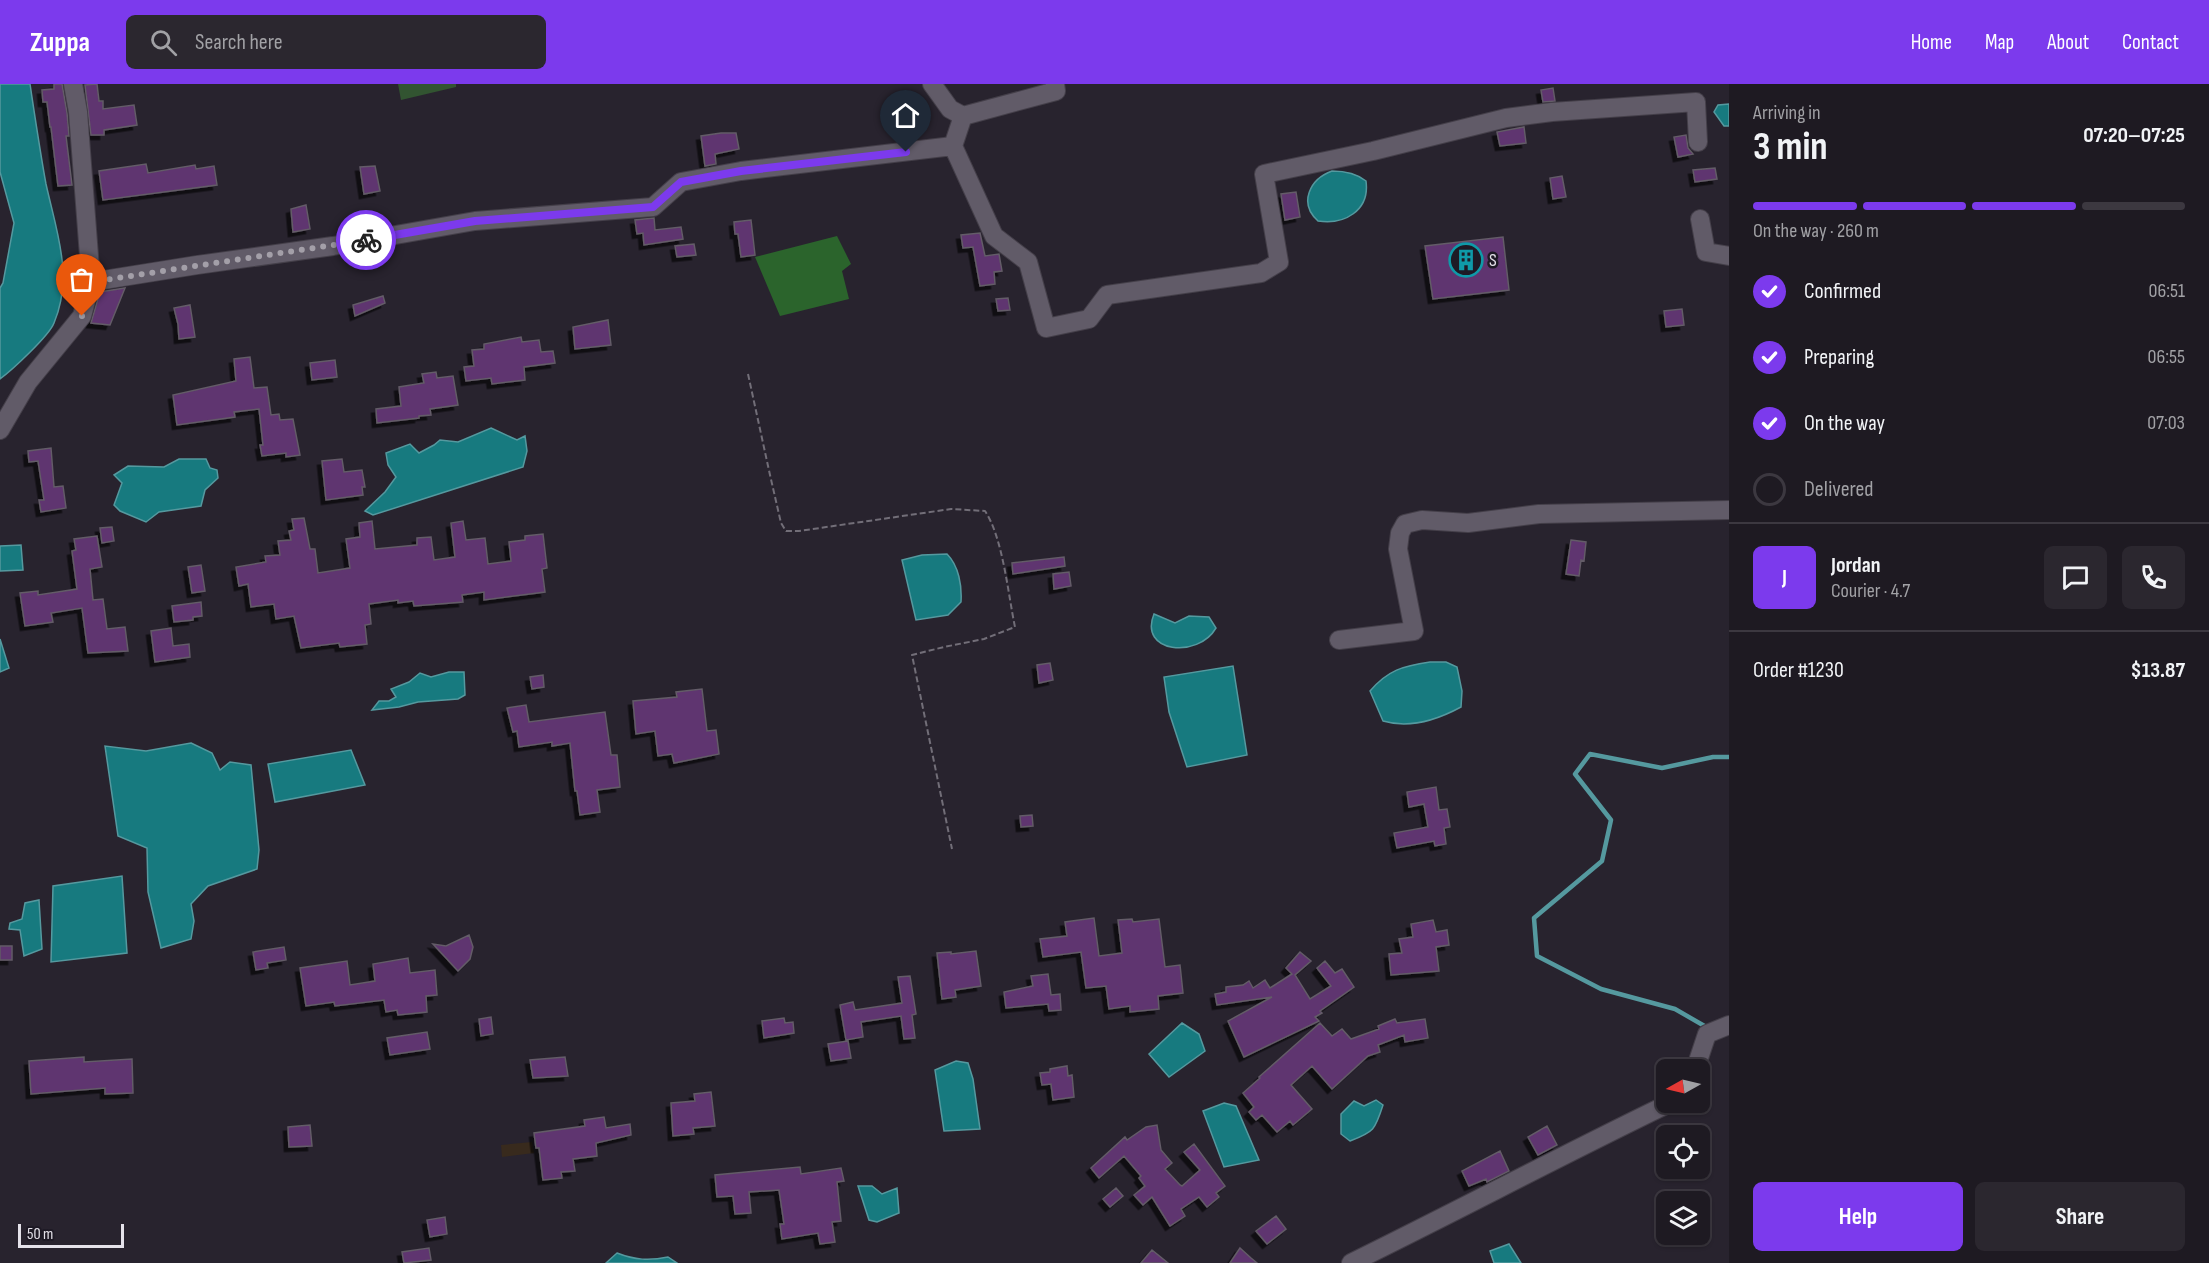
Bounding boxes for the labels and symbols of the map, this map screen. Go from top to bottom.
pin [880,90,931,152]
courier [336,210,396,270]
building icon: S [1448,242,1484,278]
place label: S [1489,250,1497,271]
pin [56,254,107,316]
north arrow [1656,1059,1710,1113]
scale bar [18,1221,124,1248]

